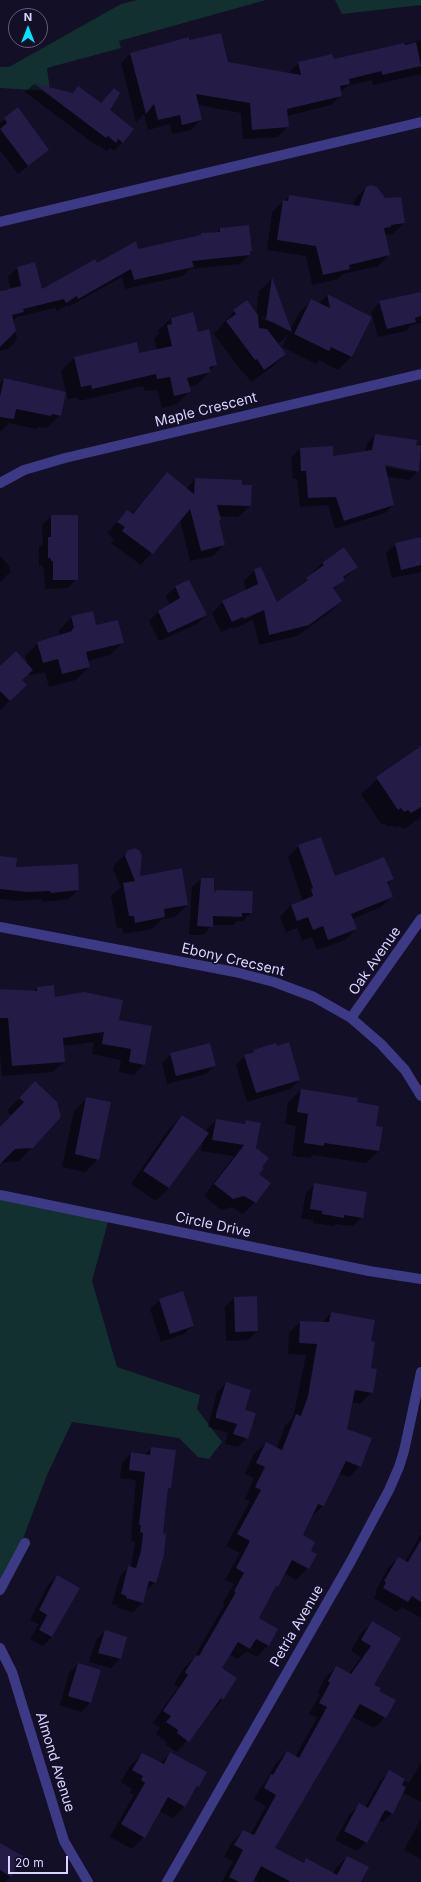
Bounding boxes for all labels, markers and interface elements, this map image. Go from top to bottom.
north arrow [8,8,48,48]
text: N [24,10,32,24]
street label: Maple Crescent [153,389,259,431]
street label: Oak Avenue [345,924,405,998]
street label: Ebony Crecsent [180,940,286,980]
street label: Circle Drive [174,1209,252,1241]
street label: Petria Avenue [267,1582,327,1670]
street label: Almond Avenue [32,1710,78,1814]
scale bar [10,1848,70,1874]
text: 20 m [15,1855,44,1870]

